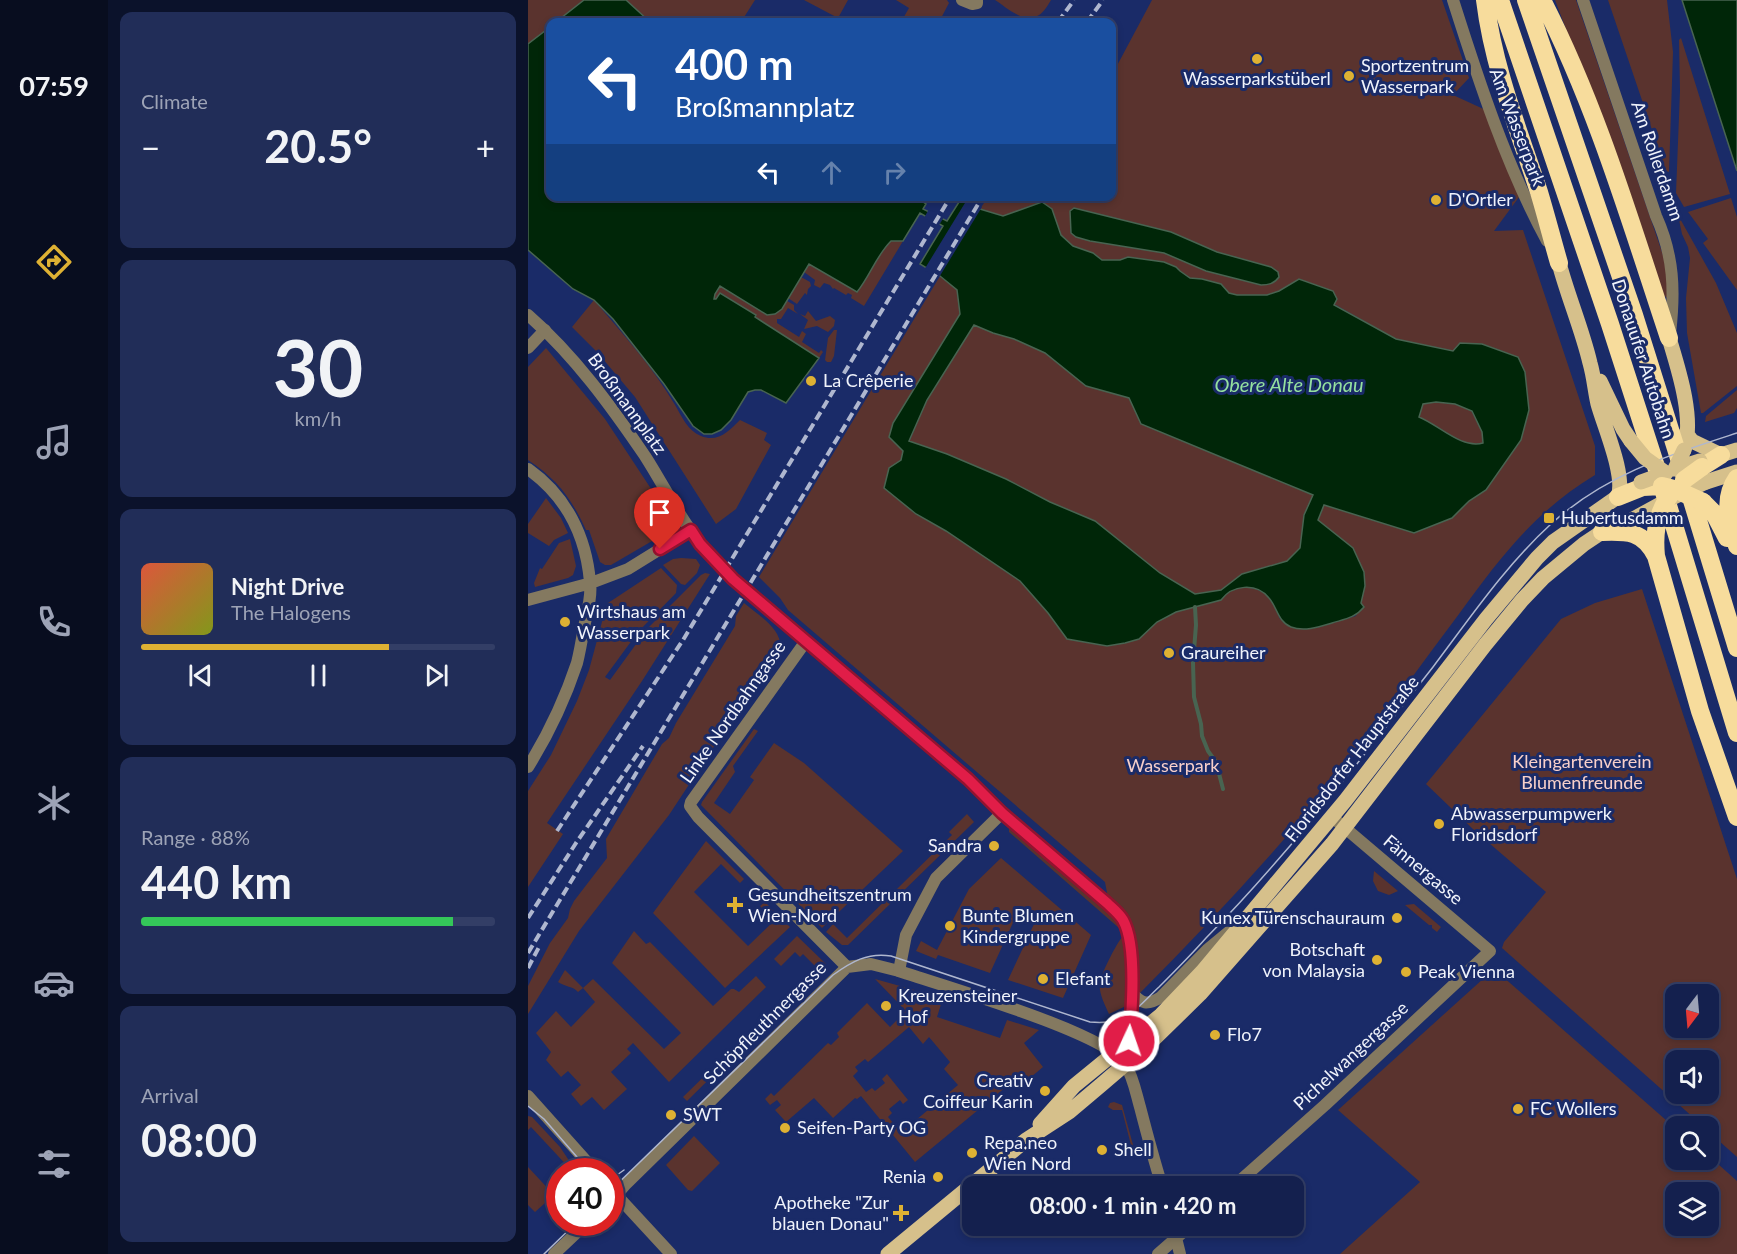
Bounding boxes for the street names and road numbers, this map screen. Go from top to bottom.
street label: Am Wasserpark [1485,65,1551,189]
street label: Am Rollerdamm [1627,98,1689,223]
street label: Donauufer Autobahn [1608,276,1680,441]
street label: Broßmannplatz [584,348,672,458]
street label: Linke Nordbahngasse [675,636,790,787]
street label: Floridsdorfer Hauptstraße [1280,671,1423,846]
street label: Fännergasse [1379,830,1468,909]
street label: Schöpfleuthnergasse [698,956,830,1088]
street label: Pichelwangergasse [1288,996,1412,1114]

